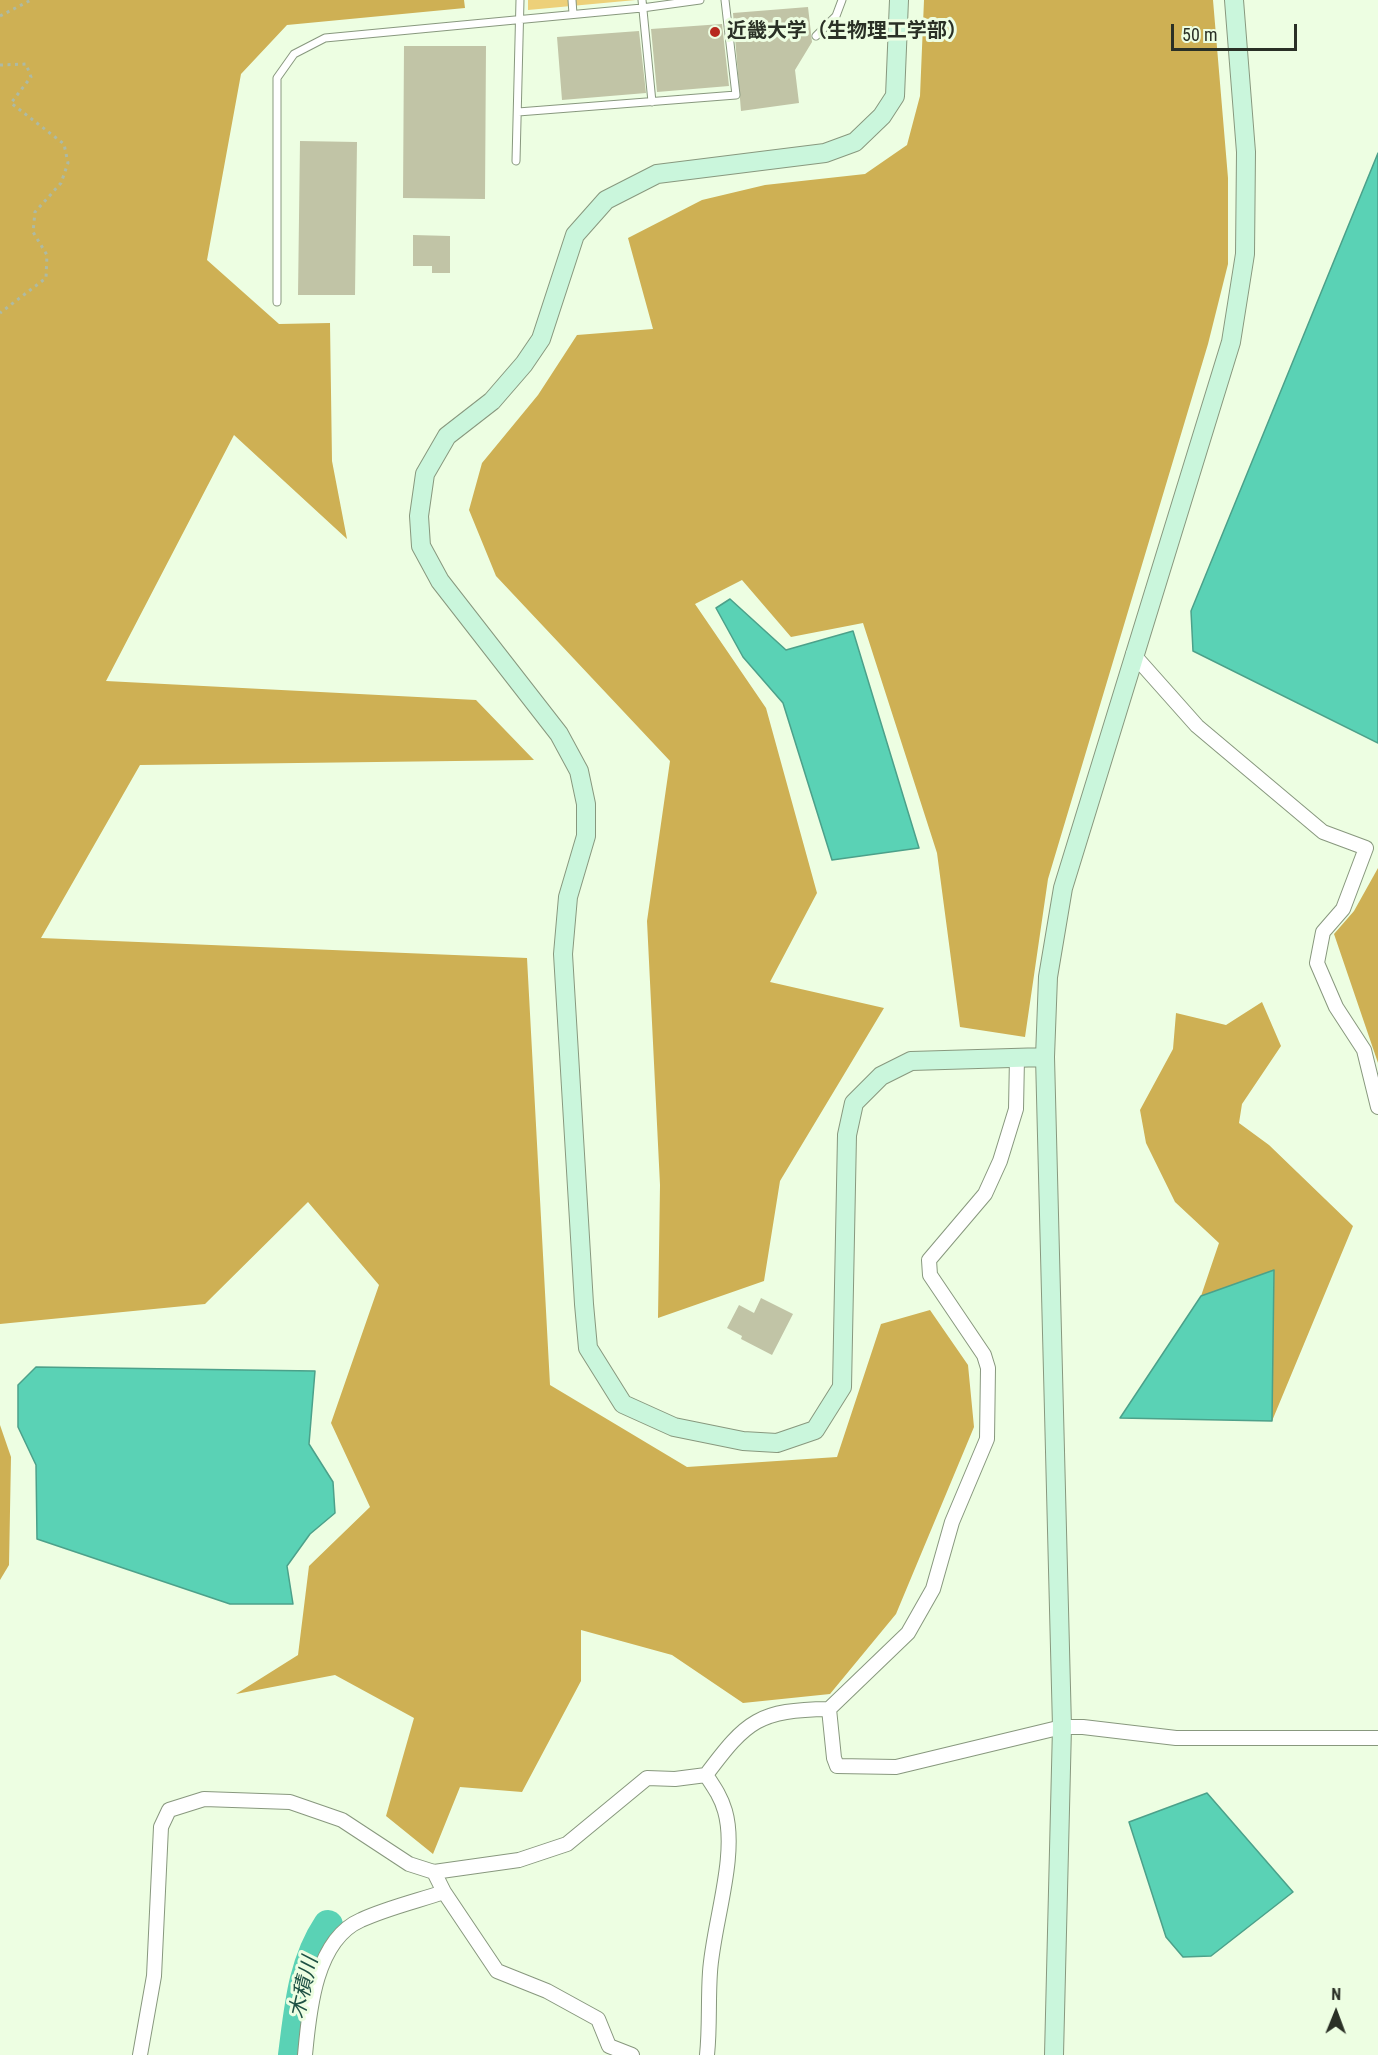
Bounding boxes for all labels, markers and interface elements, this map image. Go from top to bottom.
scale bar [1174,12,1300,50]
place label: 近畿大学（生物理工学部） [727,20,967,44]
text: 50 m [1182,24,1217,45]
marker: 近畿大学（生物理工学部） [708,25,722,39]
water label: 木積川 [286,1954,324,2022]
north arrow [1306,1983,1366,2043]
text: N [1331,1985,1341,2004]

